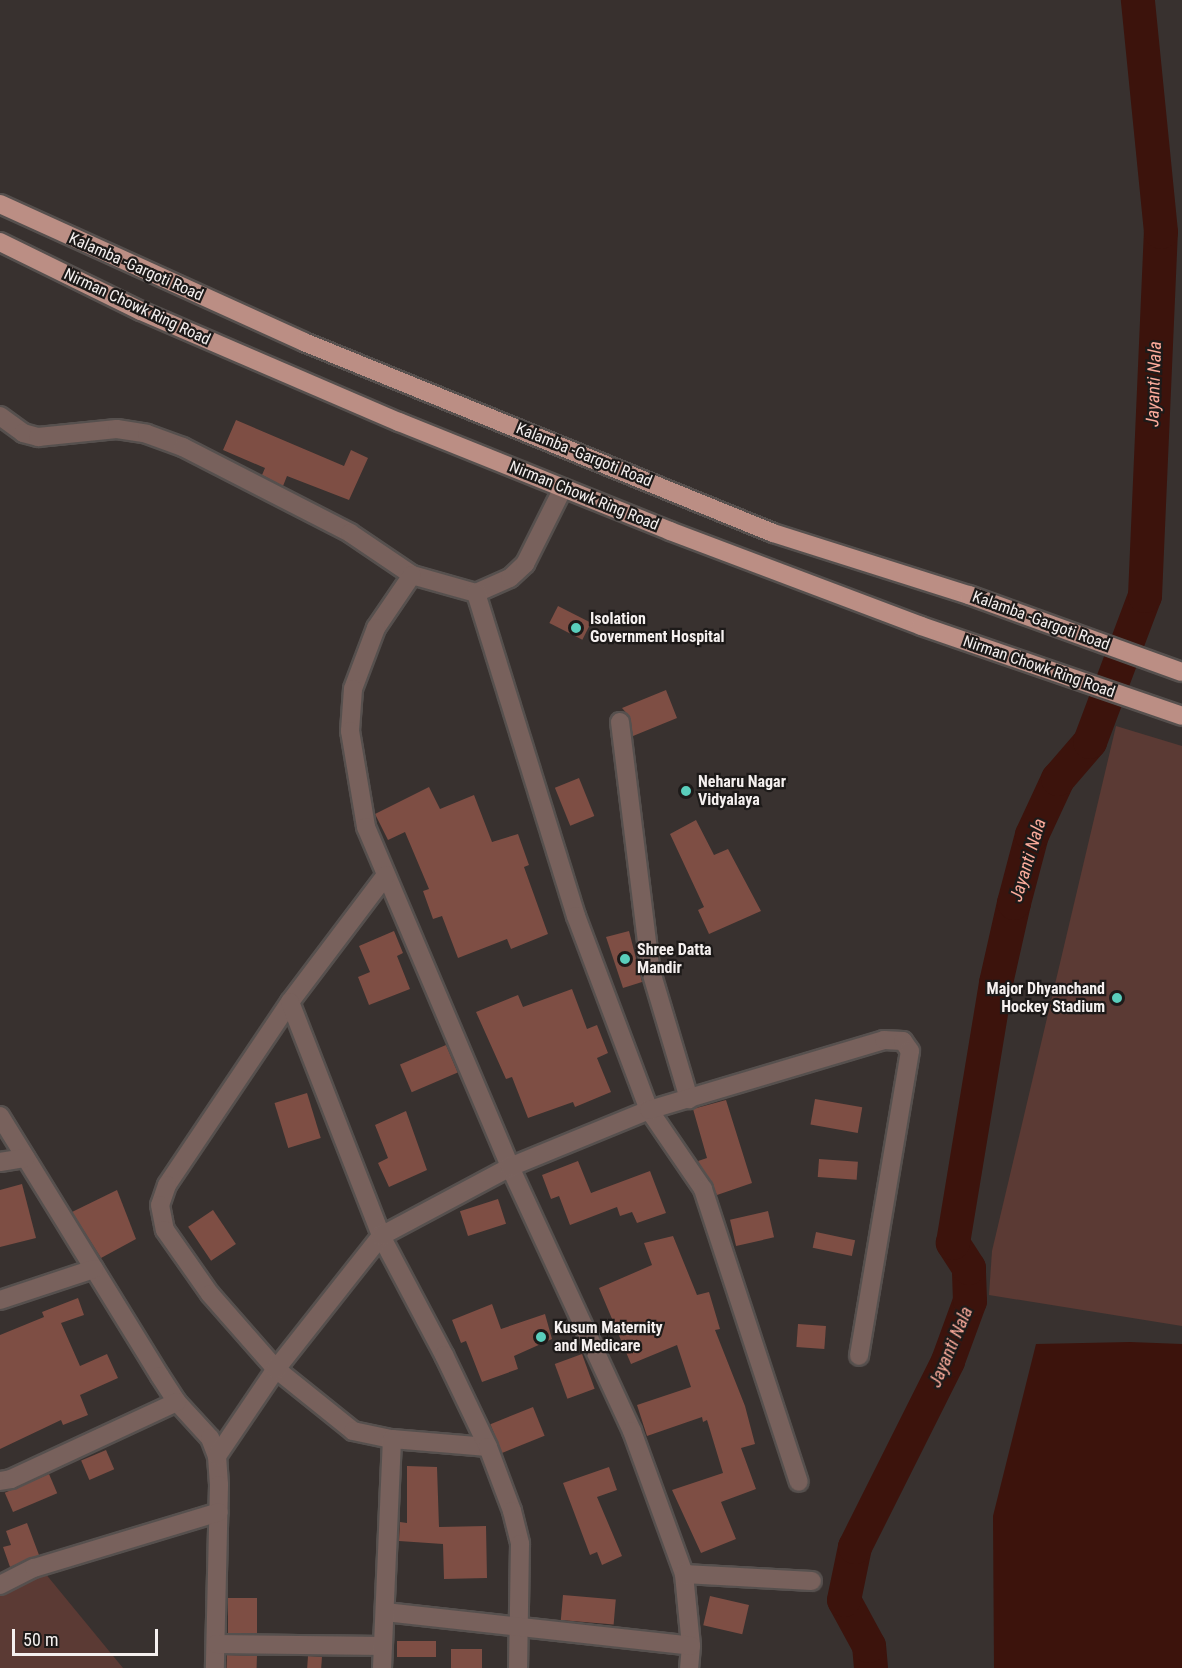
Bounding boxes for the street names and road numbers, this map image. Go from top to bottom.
street label: Kalamba -Gargoti Road [66,229,206,305]
street label: Nirman Chowk Ring Road [61,265,213,349]
street label: Kalamba -Gargoti Road [513,419,655,491]
street label: Nirman Chowk Ring Road [507,457,661,535]
street label: Kalamba -Gargoti Road [970,587,1112,655]
street label: Nirman Chowk Ring Road [961,632,1117,702]

